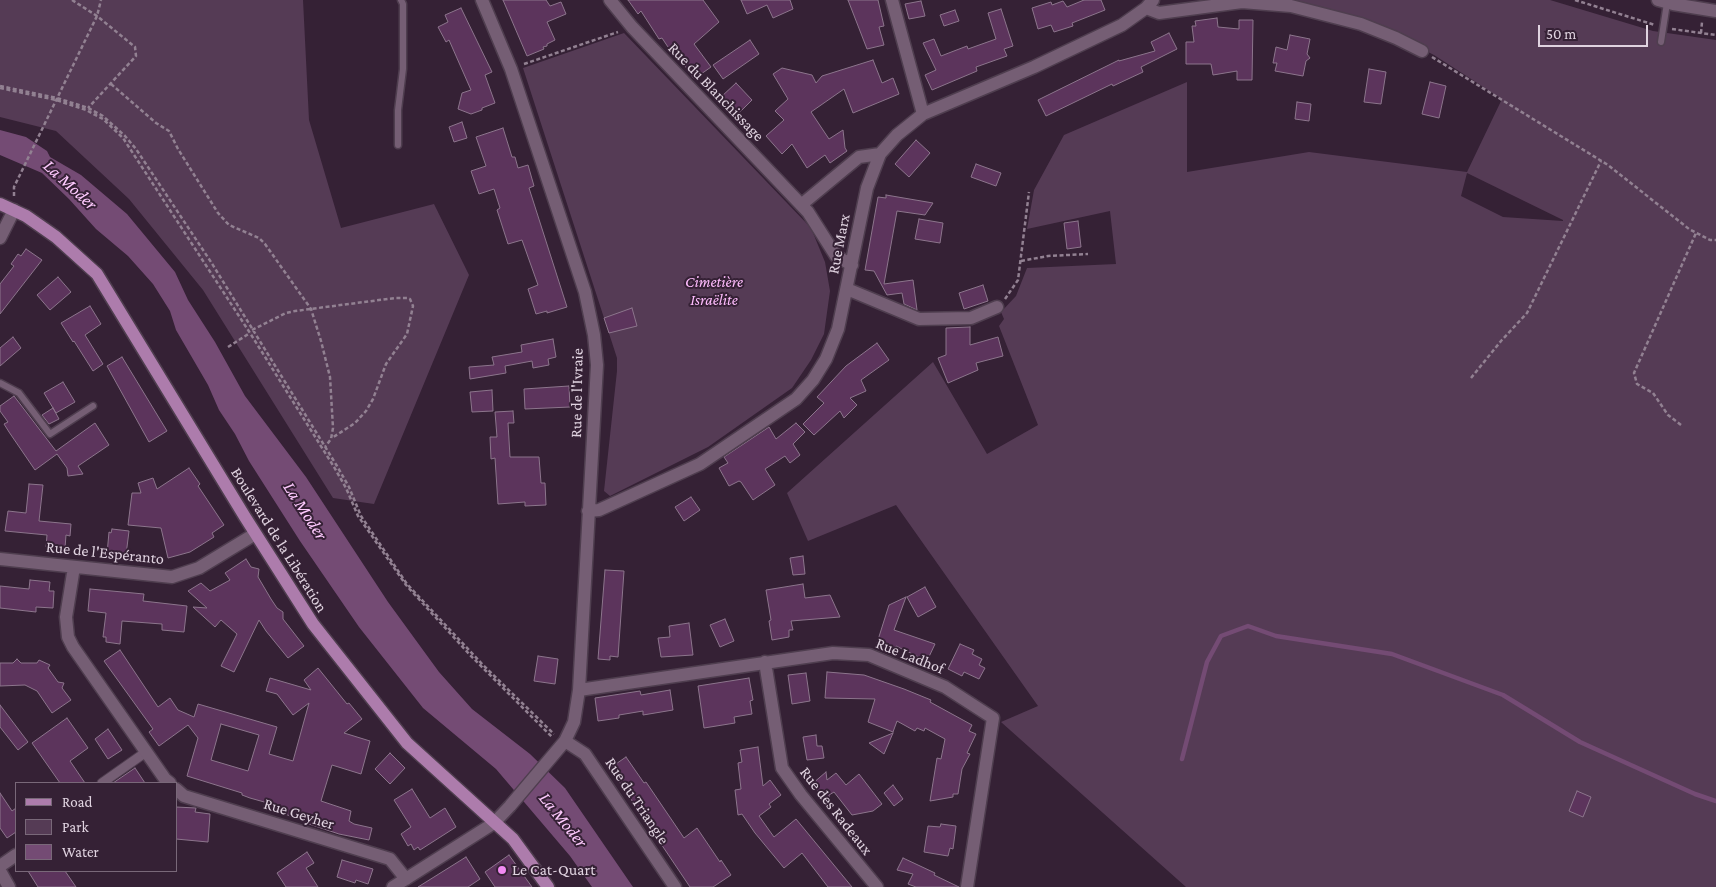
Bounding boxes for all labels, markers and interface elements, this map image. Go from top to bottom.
scale bar [1541,15,1651,47]
text: 50 m [1546,26,1576,42]
street label: Rue du Blanchissage [664,39,768,145]
water label: La Moder [39,155,101,215]
street label: Rue Marx [824,212,854,276]
park label: Cimetière Israëlite [685,272,743,310]
street label: Rue de l'Ivraie [567,348,587,438]
street label: Boulevard de la Libération [227,464,331,616]
water label: La Moder [278,478,332,544]
street label: Rue de l'Espéranto [45,537,165,569]
street label: Rue Ladhof [873,634,947,678]
street label: Rue du Triangle [601,754,673,848]
street label: Rue des Radeaux [796,763,876,859]
legend [15,782,178,872]
water label: La Moder [534,788,592,852]
text: Road [62,794,92,810]
street label: Rue Geyher [261,794,337,834]
text: Park [62,819,89,835]
text: Water [62,844,99,860]
place label: Le Cat-Quart [512,860,596,880]
marker: Le Cat-Quart [496,864,508,876]

